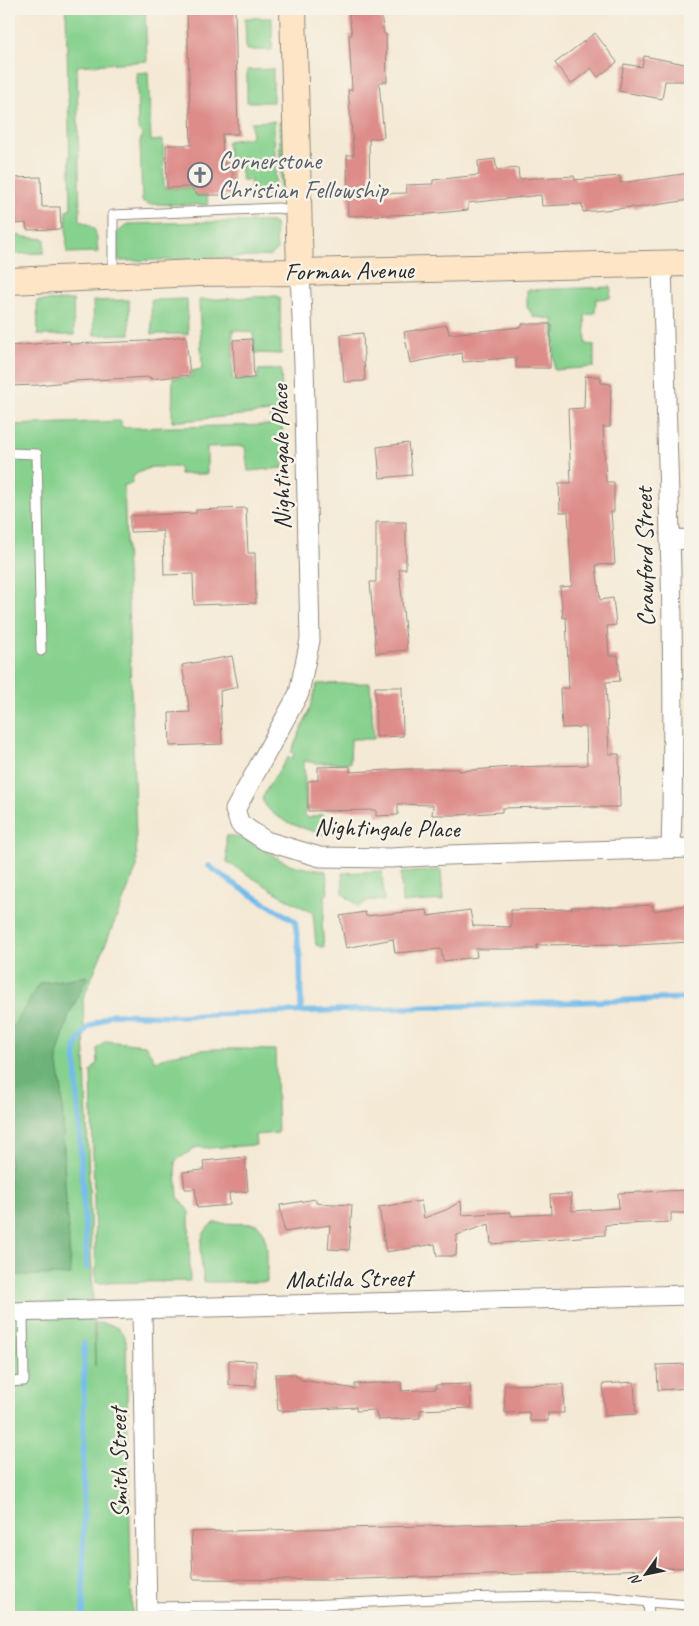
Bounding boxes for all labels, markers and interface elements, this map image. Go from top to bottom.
place label: Cornerstone Christian Fellowship [218,145,389,206]
church icon: Cornerstone Christian Fellowship [187,162,213,188]
street label: Forman Avenue [284,254,416,288]
street label: Nightingale Place [264,382,298,530]
street label: Crawford Street [628,484,662,627]
street label: Nightingale Place [314,811,462,845]
street label: Matilda Street [285,1262,416,1296]
street label: Smith Street [102,1404,136,1518]
north arrow [622,1548,672,1598]
text: N [625,1571,645,1589]

